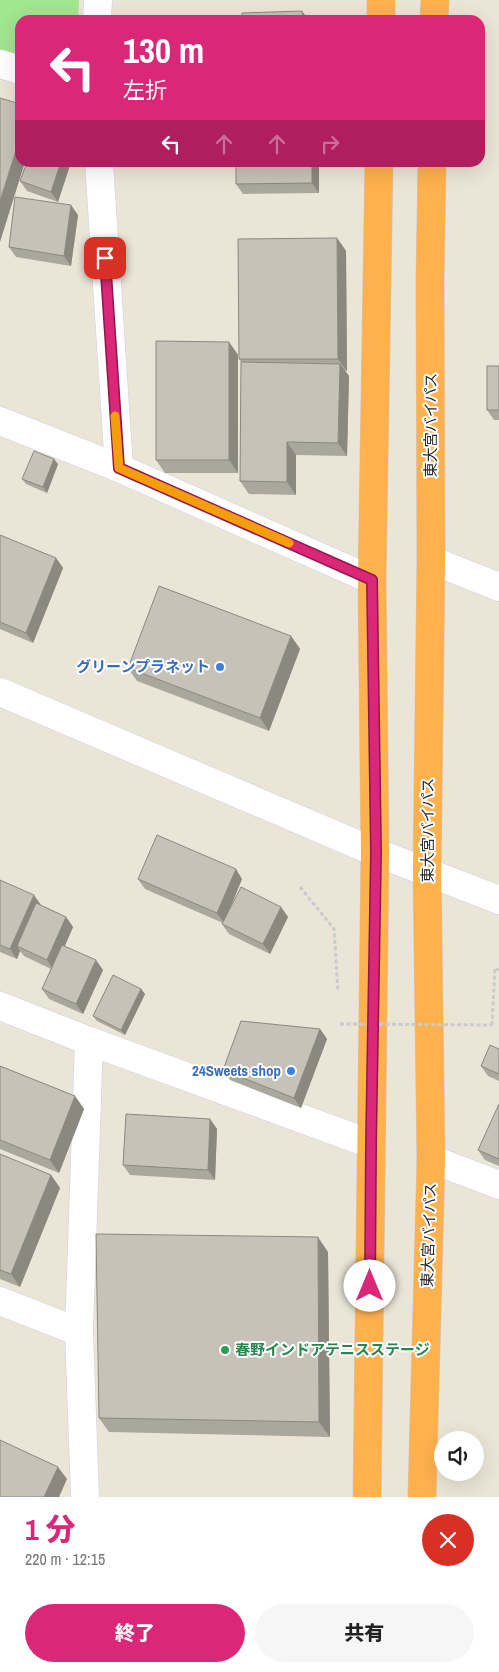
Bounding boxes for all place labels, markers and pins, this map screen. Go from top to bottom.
pin [84,237,126,279]
place label: グリーンプラネット [76,656,210,677]
marker: グリーンプラネット [214,661,226,673]
place label: 24Sweets shop [192,1060,281,1081]
marker: 24Sweets shop [285,1065,297,1077]
place label: 春野インドアテニスステージ [235,1339,430,1360]
marker: 春野インドアテニスステージ [219,1344,231,1356]

